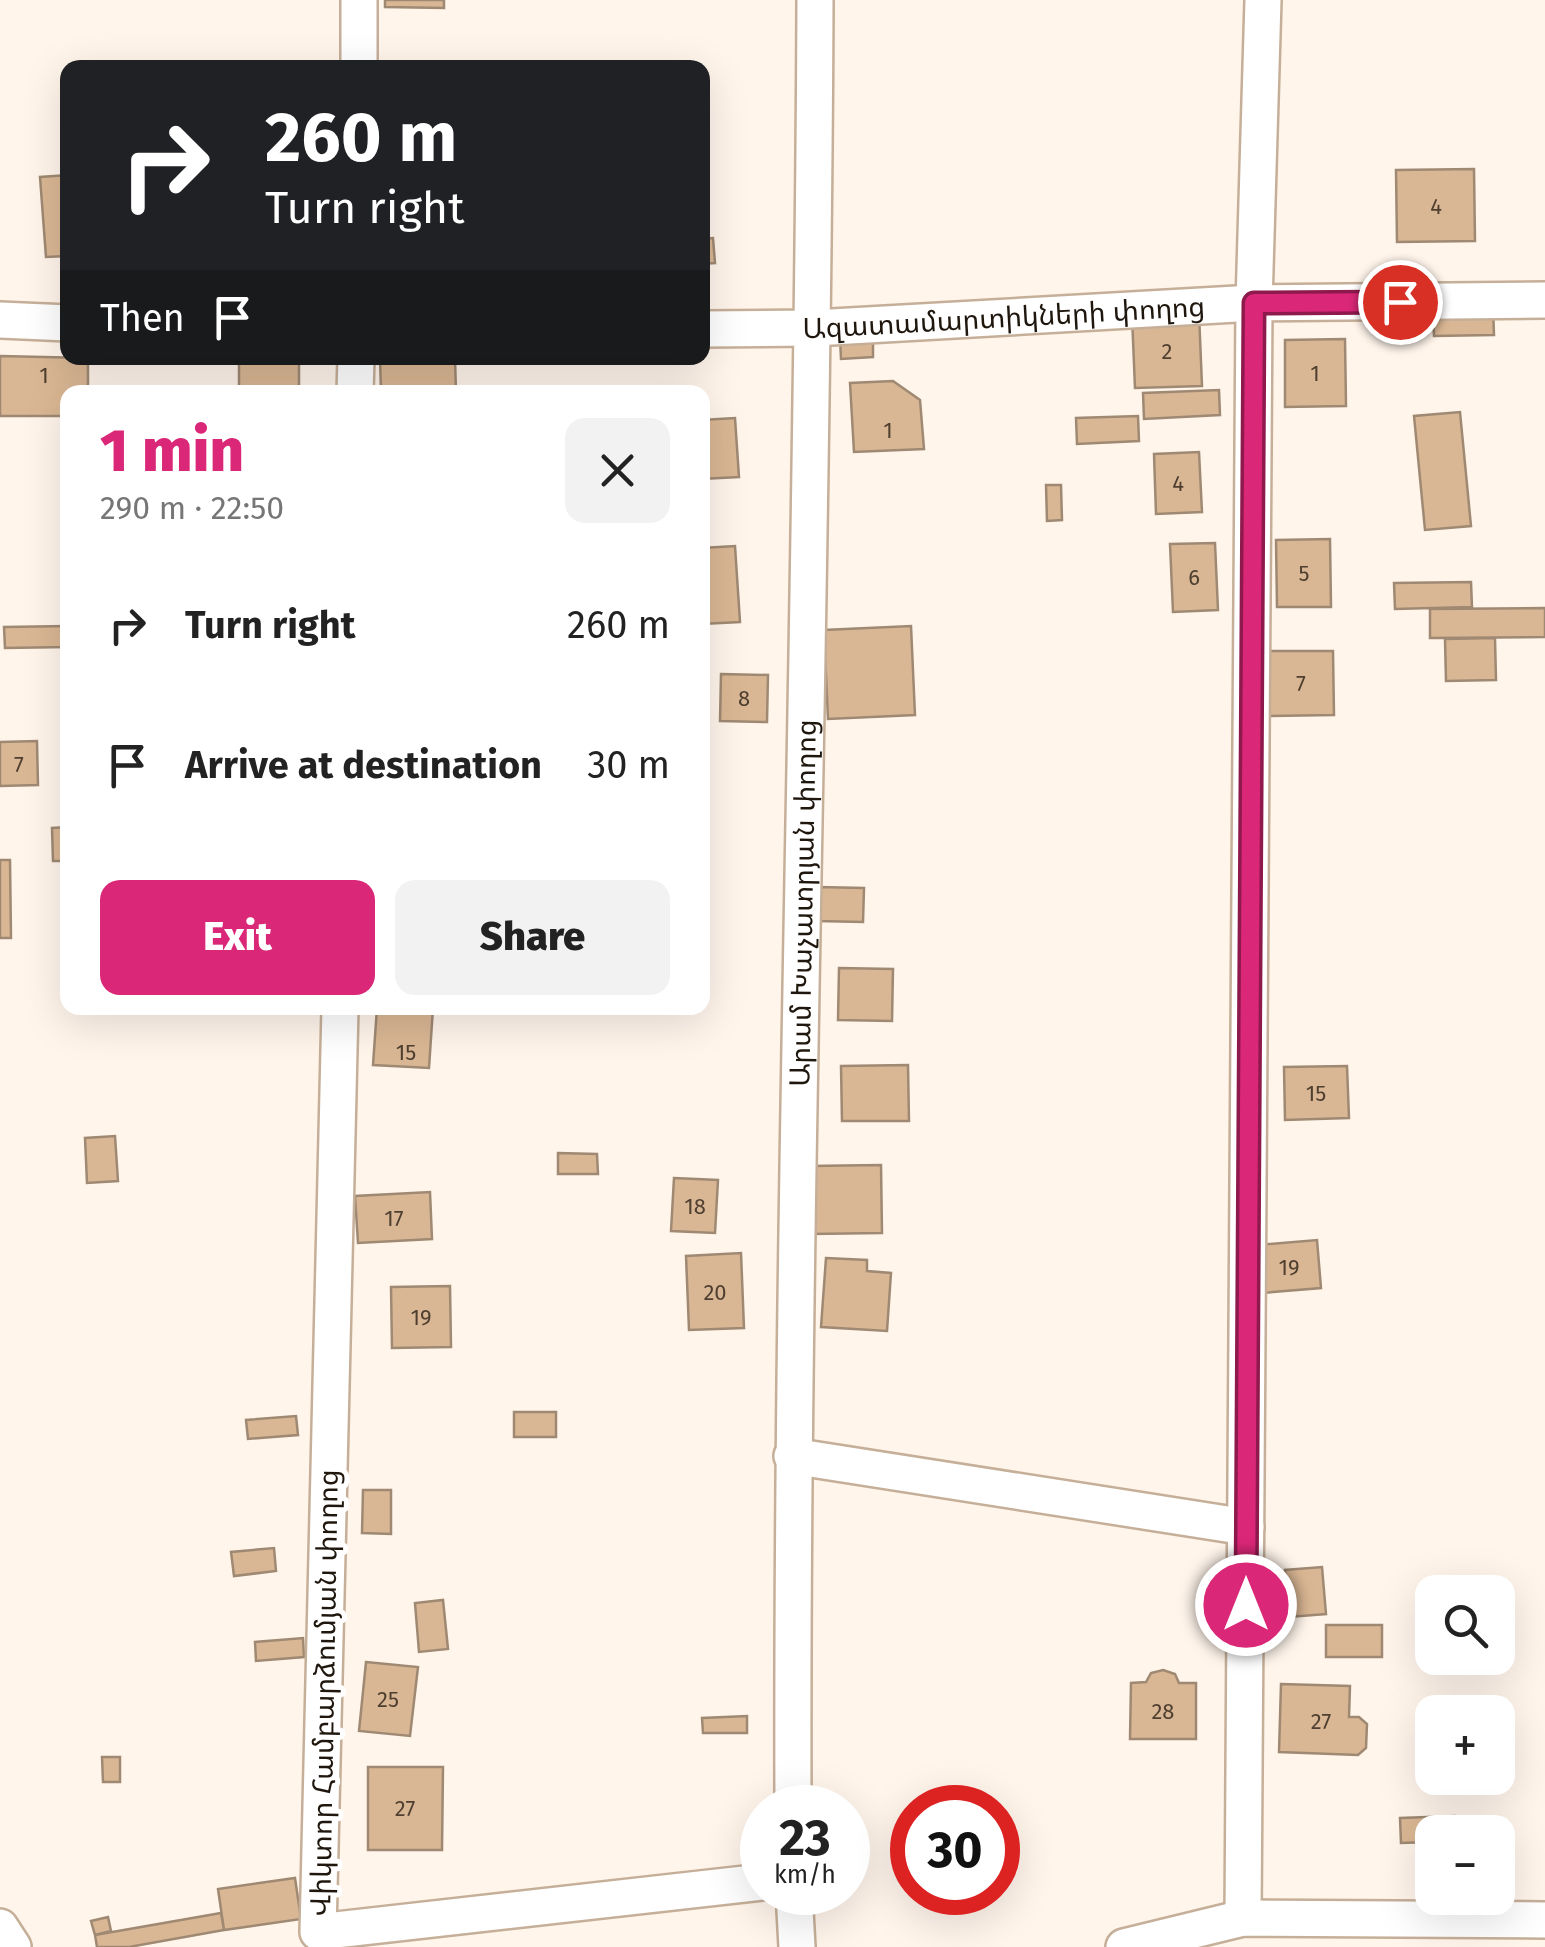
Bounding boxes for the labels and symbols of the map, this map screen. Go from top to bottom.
house number: 4 [1430,193,1442,220]
pin [1358,260,1443,345]
street label: Ազատամարտիկների փողոց [802,290,1206,345]
house number: 2 [1162,338,1172,365]
house number: 1 [1310,360,1320,387]
house number: 1 [39,362,49,389]
house number: 1 [883,417,893,444]
house number: 4 [1172,470,1184,497]
house number: 5 [1298,560,1310,587]
house number: 6 [1188,564,1200,591]
house number: 7 [1296,670,1306,697]
house number: 8 [738,685,750,712]
street label: Արամ Խաչատրյան փողոց [783,719,823,1087]
house number: 7 [14,751,24,778]
house number: 15 [396,1039,416,1066]
house number: 15 [1306,1080,1326,1107]
house number: 18 [684,1193,706,1220]
house number: 17 [384,1205,404,1232]
house number: 19 [1278,1254,1300,1281]
house number: 20 [703,1279,727,1306]
house number: 19 [410,1304,432,1331]
street label: Վիկտոր Համբարձումյան փողոց [304,1469,345,1917]
position arrow [1194,1553,1298,1657]
house number: 25 [377,1686,399,1713]
house number: 28 [1151,1698,1175,1725]
house number: 27 [1311,1708,1331,1735]
speed limit sign: 30 [890,1785,1020,1915]
house number: 27 [395,1795,415,1822]

